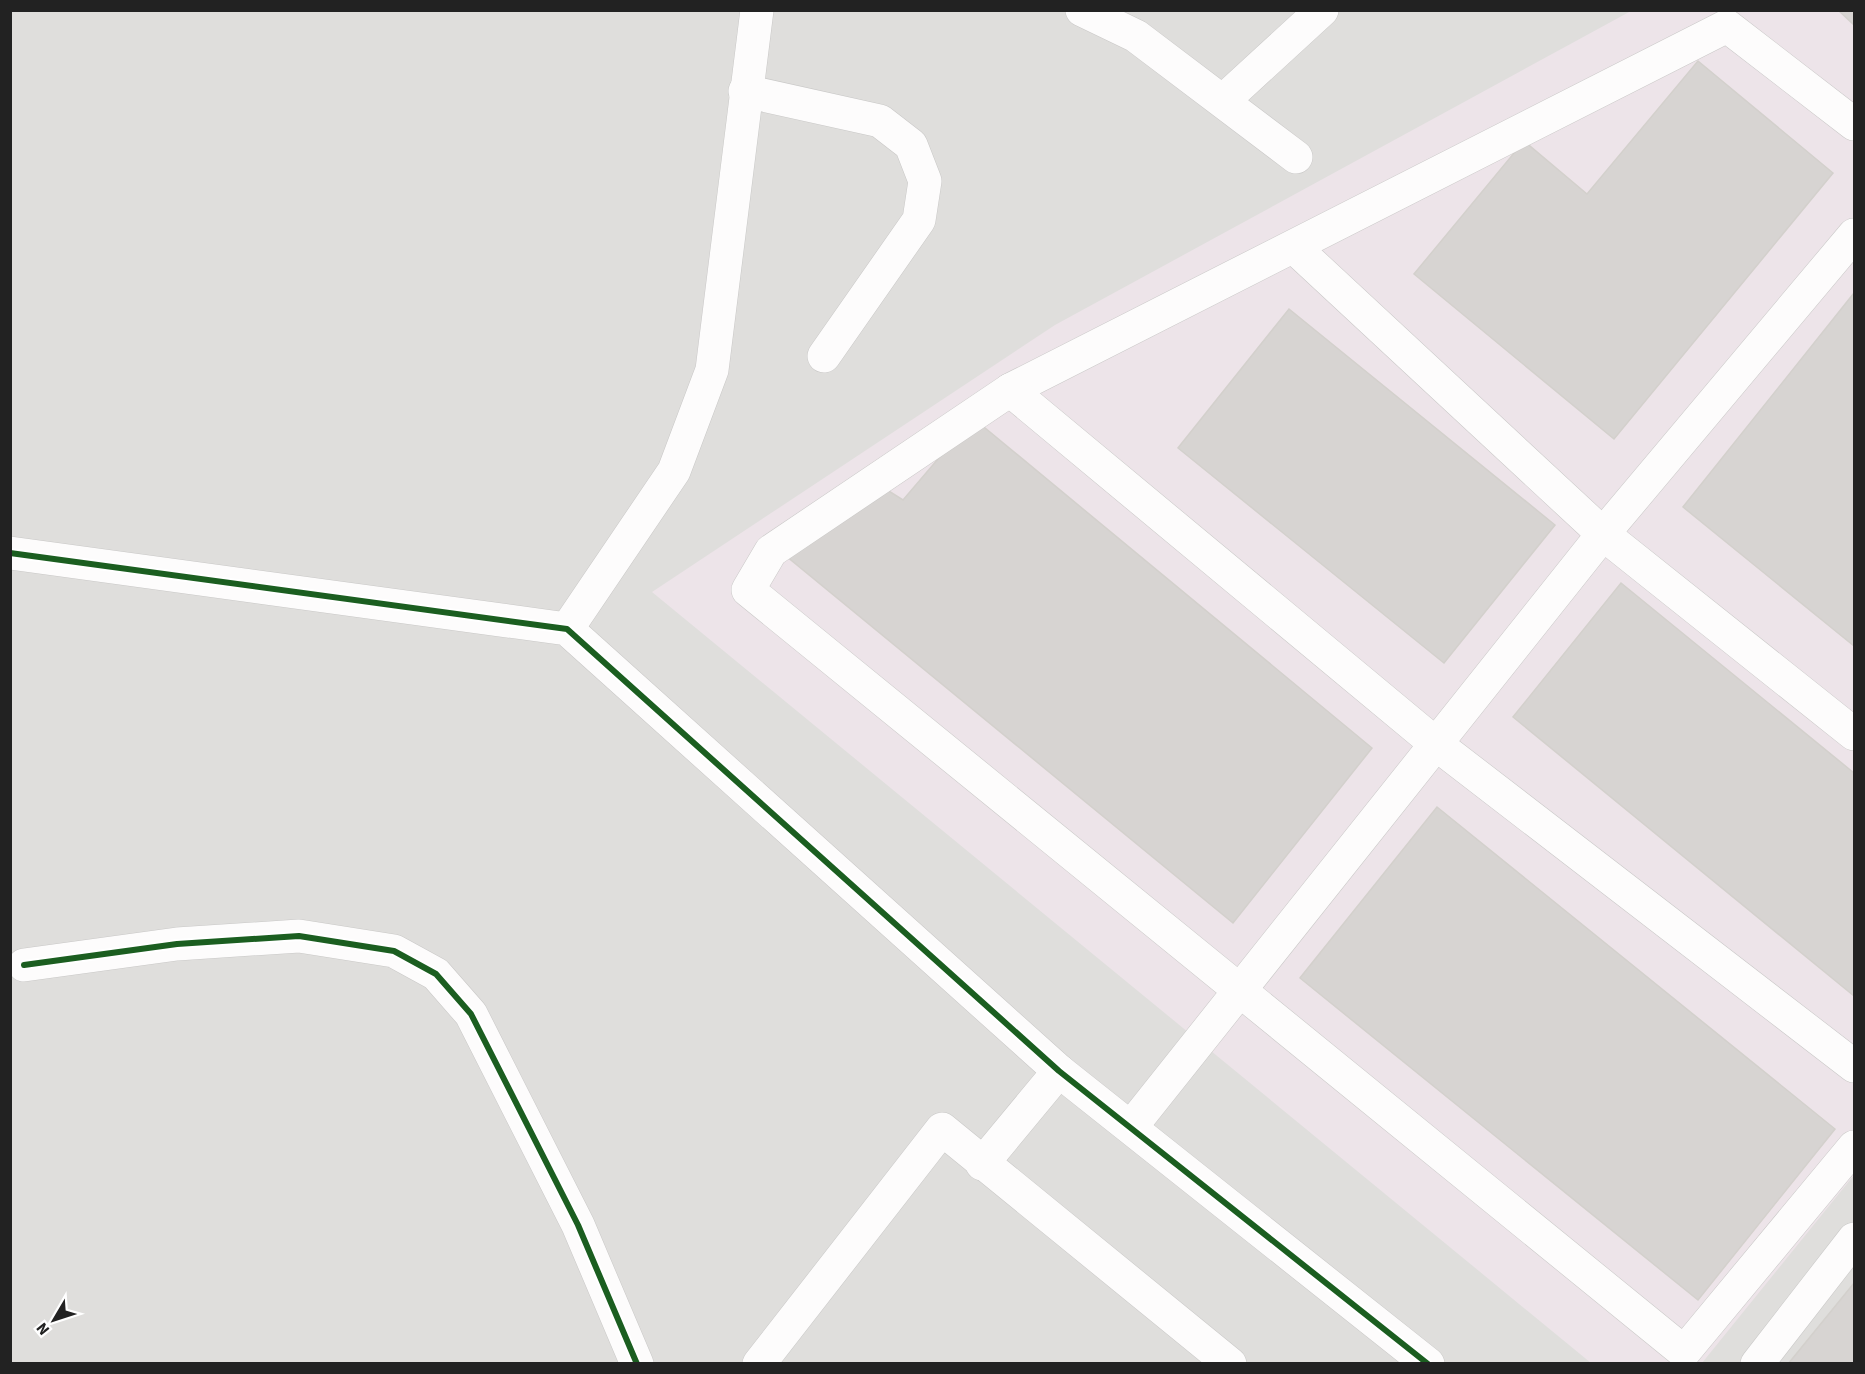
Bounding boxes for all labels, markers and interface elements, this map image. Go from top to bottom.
north arrow [24,1290,84,1350]
text: N [31,1318,55,1340]

